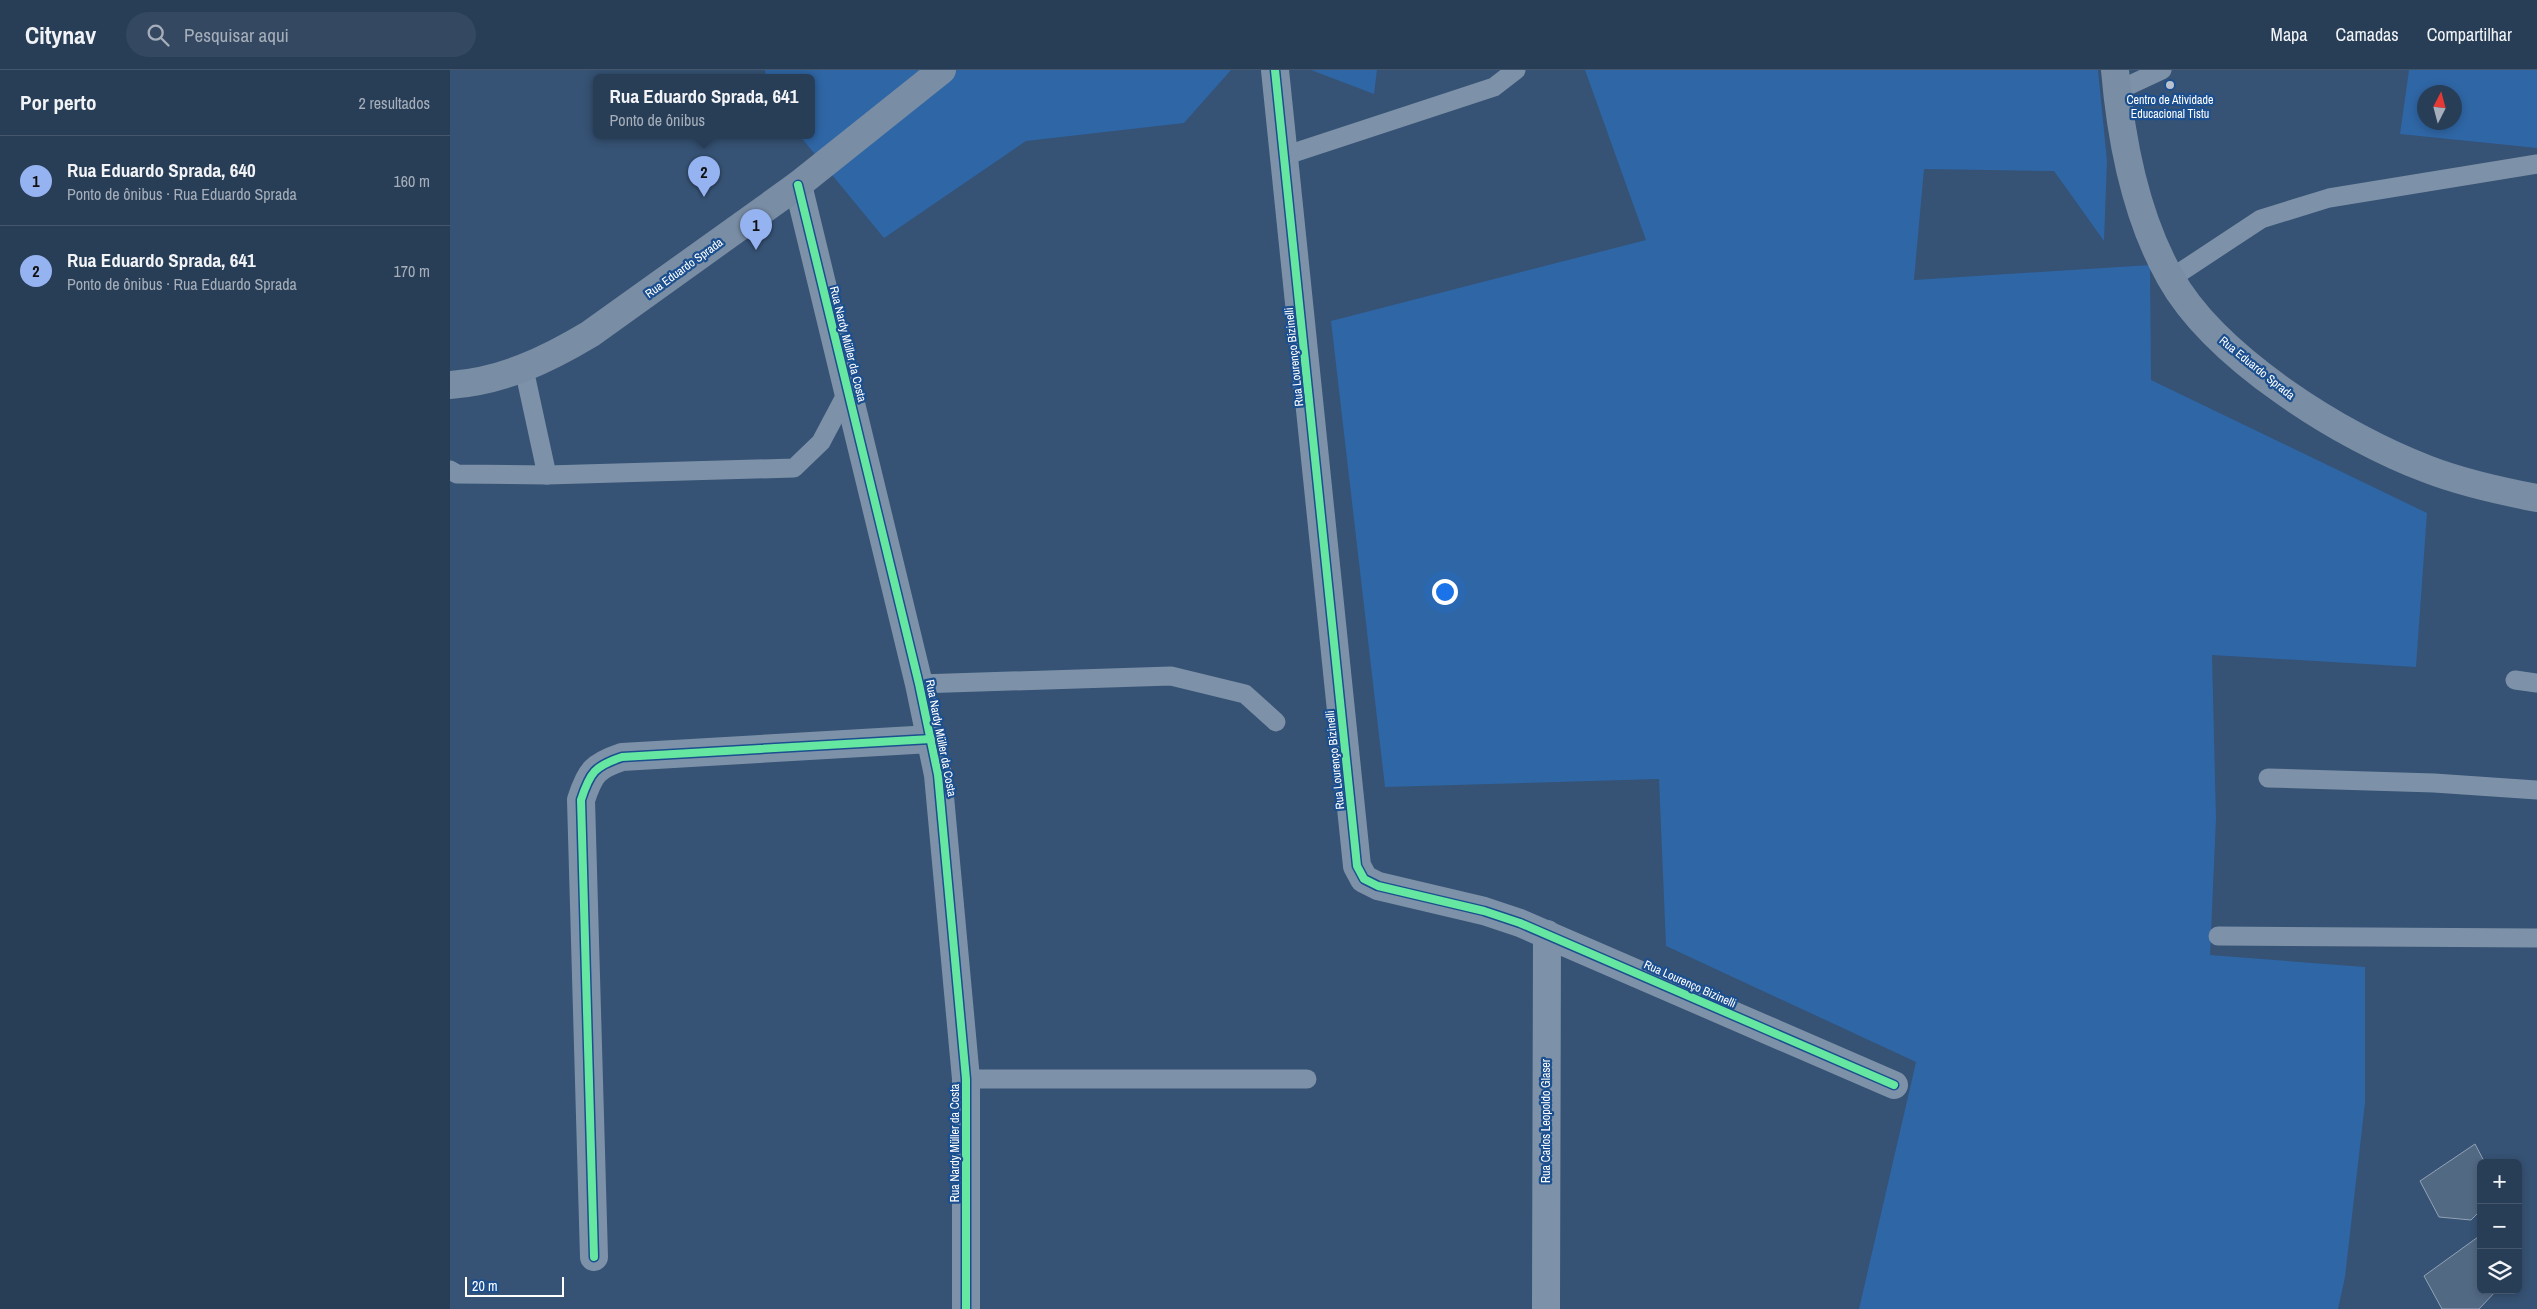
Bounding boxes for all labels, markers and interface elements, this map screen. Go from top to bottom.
search box [126,12,476,57]
text: Citynav [25,19,96,51]
icon: search [144,21,172,49]
text: Pesquisar aqui [184,22,289,48]
text: Mapa [2271,22,2308,47]
text: Camadas [2336,22,2399,47]
text: Compartilhar [2427,22,2512,47]
popup [593,74,815,139]
marker: Centro de Atividade Educacional Tistu [2164,79,2176,91]
text: Rua Eduardo Sprada, 641 [610,83,798,109]
north arrow [2417,85,2462,130]
text: Por perto [20,88,97,117]
text: 2 resultados [359,92,430,114]
place label: Centro de Atividade Educacional Tistu [2127,92,2214,122]
text: Ponto de ônibus [610,109,705,131]
pin: 2 [688,156,720,197]
text: Rua Eduardo Sprada, 640 [67,157,256,183]
text: 1 [32,170,40,192]
text: 160 m [394,170,430,192]
text: Ponto de ônibus · Rua Eduardo Sprada [67,183,297,205]
pin: 1 [740,209,772,250]
street label: Rua Eduardo Sprada [642,234,727,302]
text: Rua Eduardo Sprada, 641 [67,247,256,273]
text: 2 [32,260,40,282]
text: 170 m [394,260,430,282]
text: Ponto de ônibus · Rua Eduardo Sprada [67,273,297,295]
street label: Rua Nardy Müller da Costa [826,284,870,404]
street label: Rua Lourenço Bizinelli [1281,307,1307,407]
street label: Rua Eduardo Sprada [2216,333,2298,404]
your location [1432,579,1458,605]
street label: Rua Nardy Müller da Costa [922,678,960,798]
street label: Rua Lourenço Bizinelli [1322,710,1348,810]
street label: Rua Lourenço Bizinelli [1641,956,1739,1012]
street label: Rua Carlos Leopoldo Glaser [1538,1058,1554,1183]
street label: Rua Nardy Müller da Costa [947,1083,963,1202]
map controls [2477,1159,2522,1294]
button: + [2477,1159,2522,1204]
button: − [2477,1204,2522,1249]
button: layers [2477,1249,2522,1294]
scale bar [465,1274,564,1297]
text: 20 m [472,1277,498,1295]

